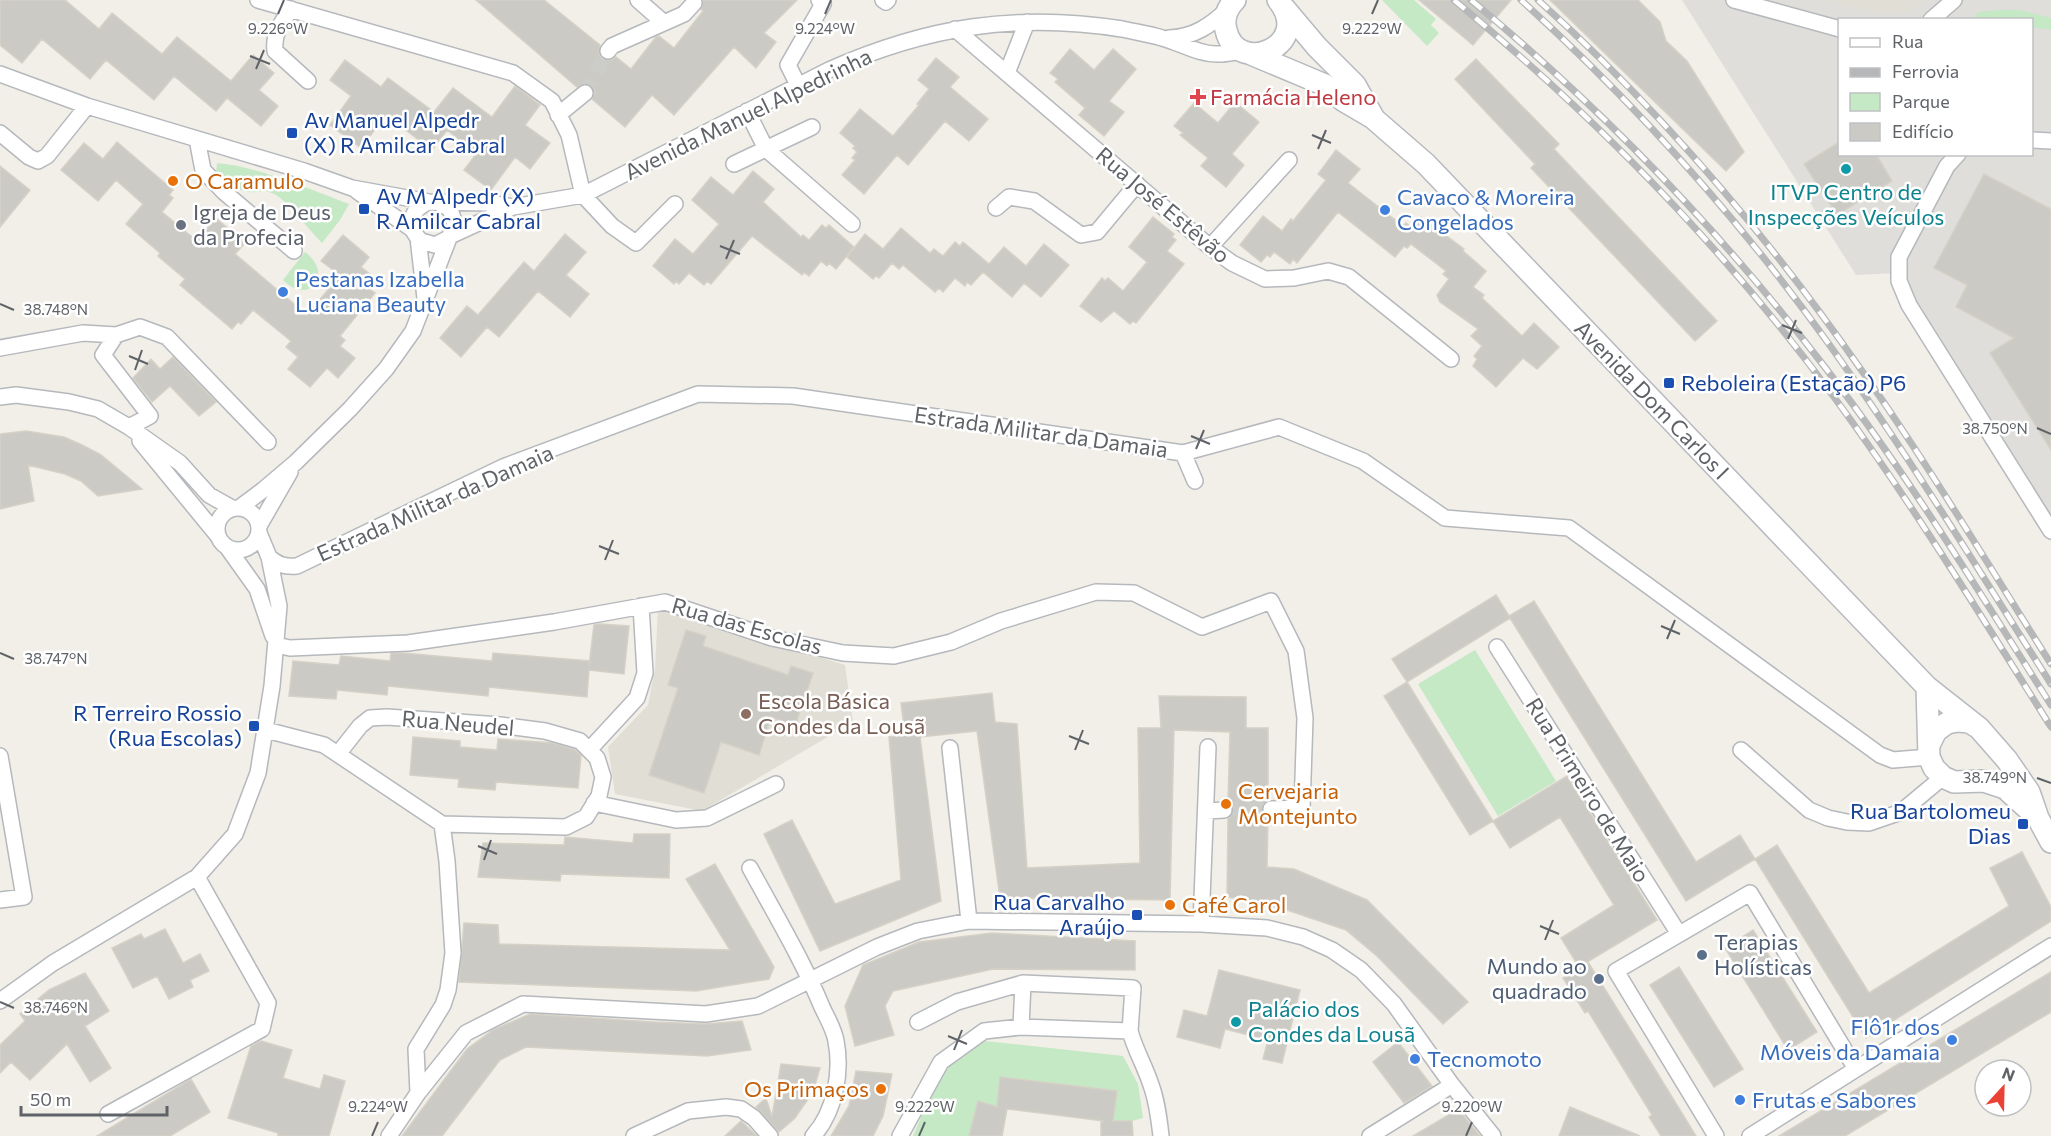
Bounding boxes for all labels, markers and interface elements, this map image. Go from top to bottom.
legend [1838,18,2033,156]
text: 9.226°W [248,19,308,37]
text: 9.224°W [795,19,855,37]
text: 9.222°W [1342,19,1402,37]
text: Rua [1892,30,1923,52]
street label: Avenida Manuel Alpedrinha [620,42,876,185]
text: Ferrovia [1892,60,1959,82]
place label: Farmácia Heleno [1210,83,1376,110]
marker: Farmácia Heleno [1191,90,1205,104]
text: Parque [1892,90,1950,112]
place label: Av Manuel Alpedr (X) R Amilcar Cabral [304,106,505,158]
text: Edifício [1892,120,1954,142]
marker: Av Manuel Alpedr (X) R Amilcar Cabral [285,126,299,140]
street label: Rua José Estêvão [1091,141,1236,268]
marker: ITVP Centro de Inspecções Veículos [1839,162,1853,176]
place label: O Caramulo [185,167,304,194]
marker: O Caramulo [166,174,180,188]
place label: ITVP Centro de Inspecções Veículos [1748,178,1944,230]
place label: Av M Alpedr (X) R Amilcar Cabral [376,182,541,234]
place label: Cavaco & Moreira Congelados [1397,183,1574,235]
place label: Igreja de Deus da Profecia [193,198,331,250]
marker: Av M Alpedr (X) R Amilcar Cabral [357,202,371,216]
marker: Cavaco & Moreira Congelados [1378,203,1392,217]
marker: Igreja de Deus da Profecia [174,218,188,232]
place label: Pestanas Izabella Luciana Beauty [295,265,465,317]
marker: Pestanas Izabella Luciana Beauty [276,285,290,299]
text: 38.748°N [24,300,88,318]
street label: Avenida Dom Carlos I [1570,315,1735,485]
place label: Reboleira (Estação) P6 [1681,369,1906,396]
marker: Reboleira (Estação) P6 [1662,376,1676,390]
street label: Estrada Militar da Damaia [912,400,1170,463]
text: 38.750°N [1962,419,2028,437]
street label: Estrada Militar da Damaia [312,438,557,567]
street label: Rua das Escolas [669,591,825,660]
text: 38.747°N [25,649,87,667]
place label: Escola Básica Condes da Lousã [758,687,925,739]
street label: Rua Primeiro de Maio [1521,692,1656,887]
place label: R Terreiro Rossio (Rua Escolas) [73,699,242,751]
street label: Rua Neudel [401,704,516,741]
marker: Escola Básica Condes da Lousã [739,707,753,721]
marker: R Terreiro Rossio (Rua Escolas) [247,719,261,733]
text: 38.749°N [1963,768,2027,786]
place label: Cervejaria Montejunto [1238,777,1358,829]
marker: Cervejaria Montejunto [1219,797,1233,811]
place label: Rua Bartolomeu Dias [1850,797,2011,849]
marker: Rua Bartolomeu Dias [2016,817,2030,831]
place label: Rua Carvalho Araújo [993,888,1125,940]
place label: Café Carol [1182,891,1286,918]
marker: Café Carol [1163,898,1177,912]
marker: Rua Carvalho Araújo [1130,908,1144,922]
place label: Terapias Holísticas [1714,928,1812,980]
marker: Terapias Holísticas [1695,948,1709,962]
place label: Mundo ao quadrado [1486,952,1587,1004]
marker: Mundo ao quadrado [1592,972,1606,986]
place label: Palácio dos Condes da Lousã [1248,995,1415,1047]
text: 38.746°N [24,998,88,1016]
place label: Flô1r dos Móveis da Damaia [1760,1013,1940,1065]
marker: Palácio dos Condes da Lousã [1229,1015,1243,1029]
marker: Flô1r dos Móveis da Damaia [1945,1033,1959,1047]
place label: Tecnomoto [1427,1045,1542,1072]
marker: Tecnomoto [1408,1052,1422,1066]
north arrow [1973,1058,2033,1118]
text: N [2000,1063,2018,1085]
place label: Os Primaços [744,1075,869,1102]
scale bar [21,1079,166,1117]
marker: Os Primaços [874,1082,888,1096]
place label: Frutas e Sabores [1752,1086,1917,1113]
text: 50 m [30,1088,71,1110]
marker: Frutas e Sabores [1733,1093,1747,1107]
text: 9.224°W [348,1097,408,1115]
text: 9.222°W [895,1097,955,1115]
text: 9.220°W [1441,1097,1503,1115]

